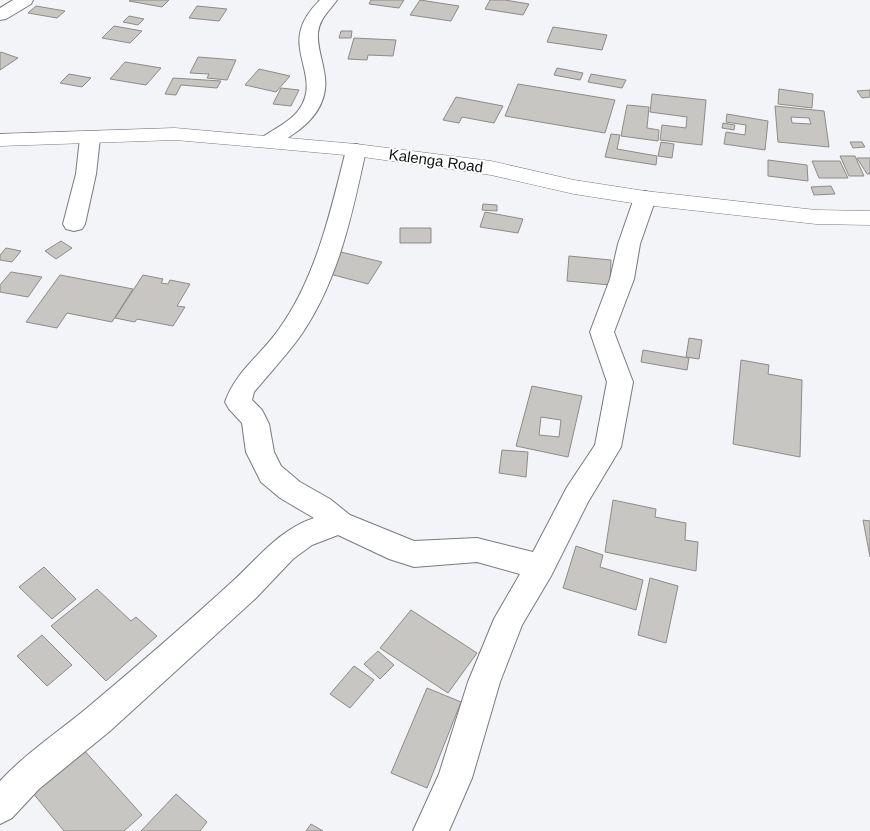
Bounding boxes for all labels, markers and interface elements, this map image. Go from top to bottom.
street label: Kalenga Road [388,145,484,176]

